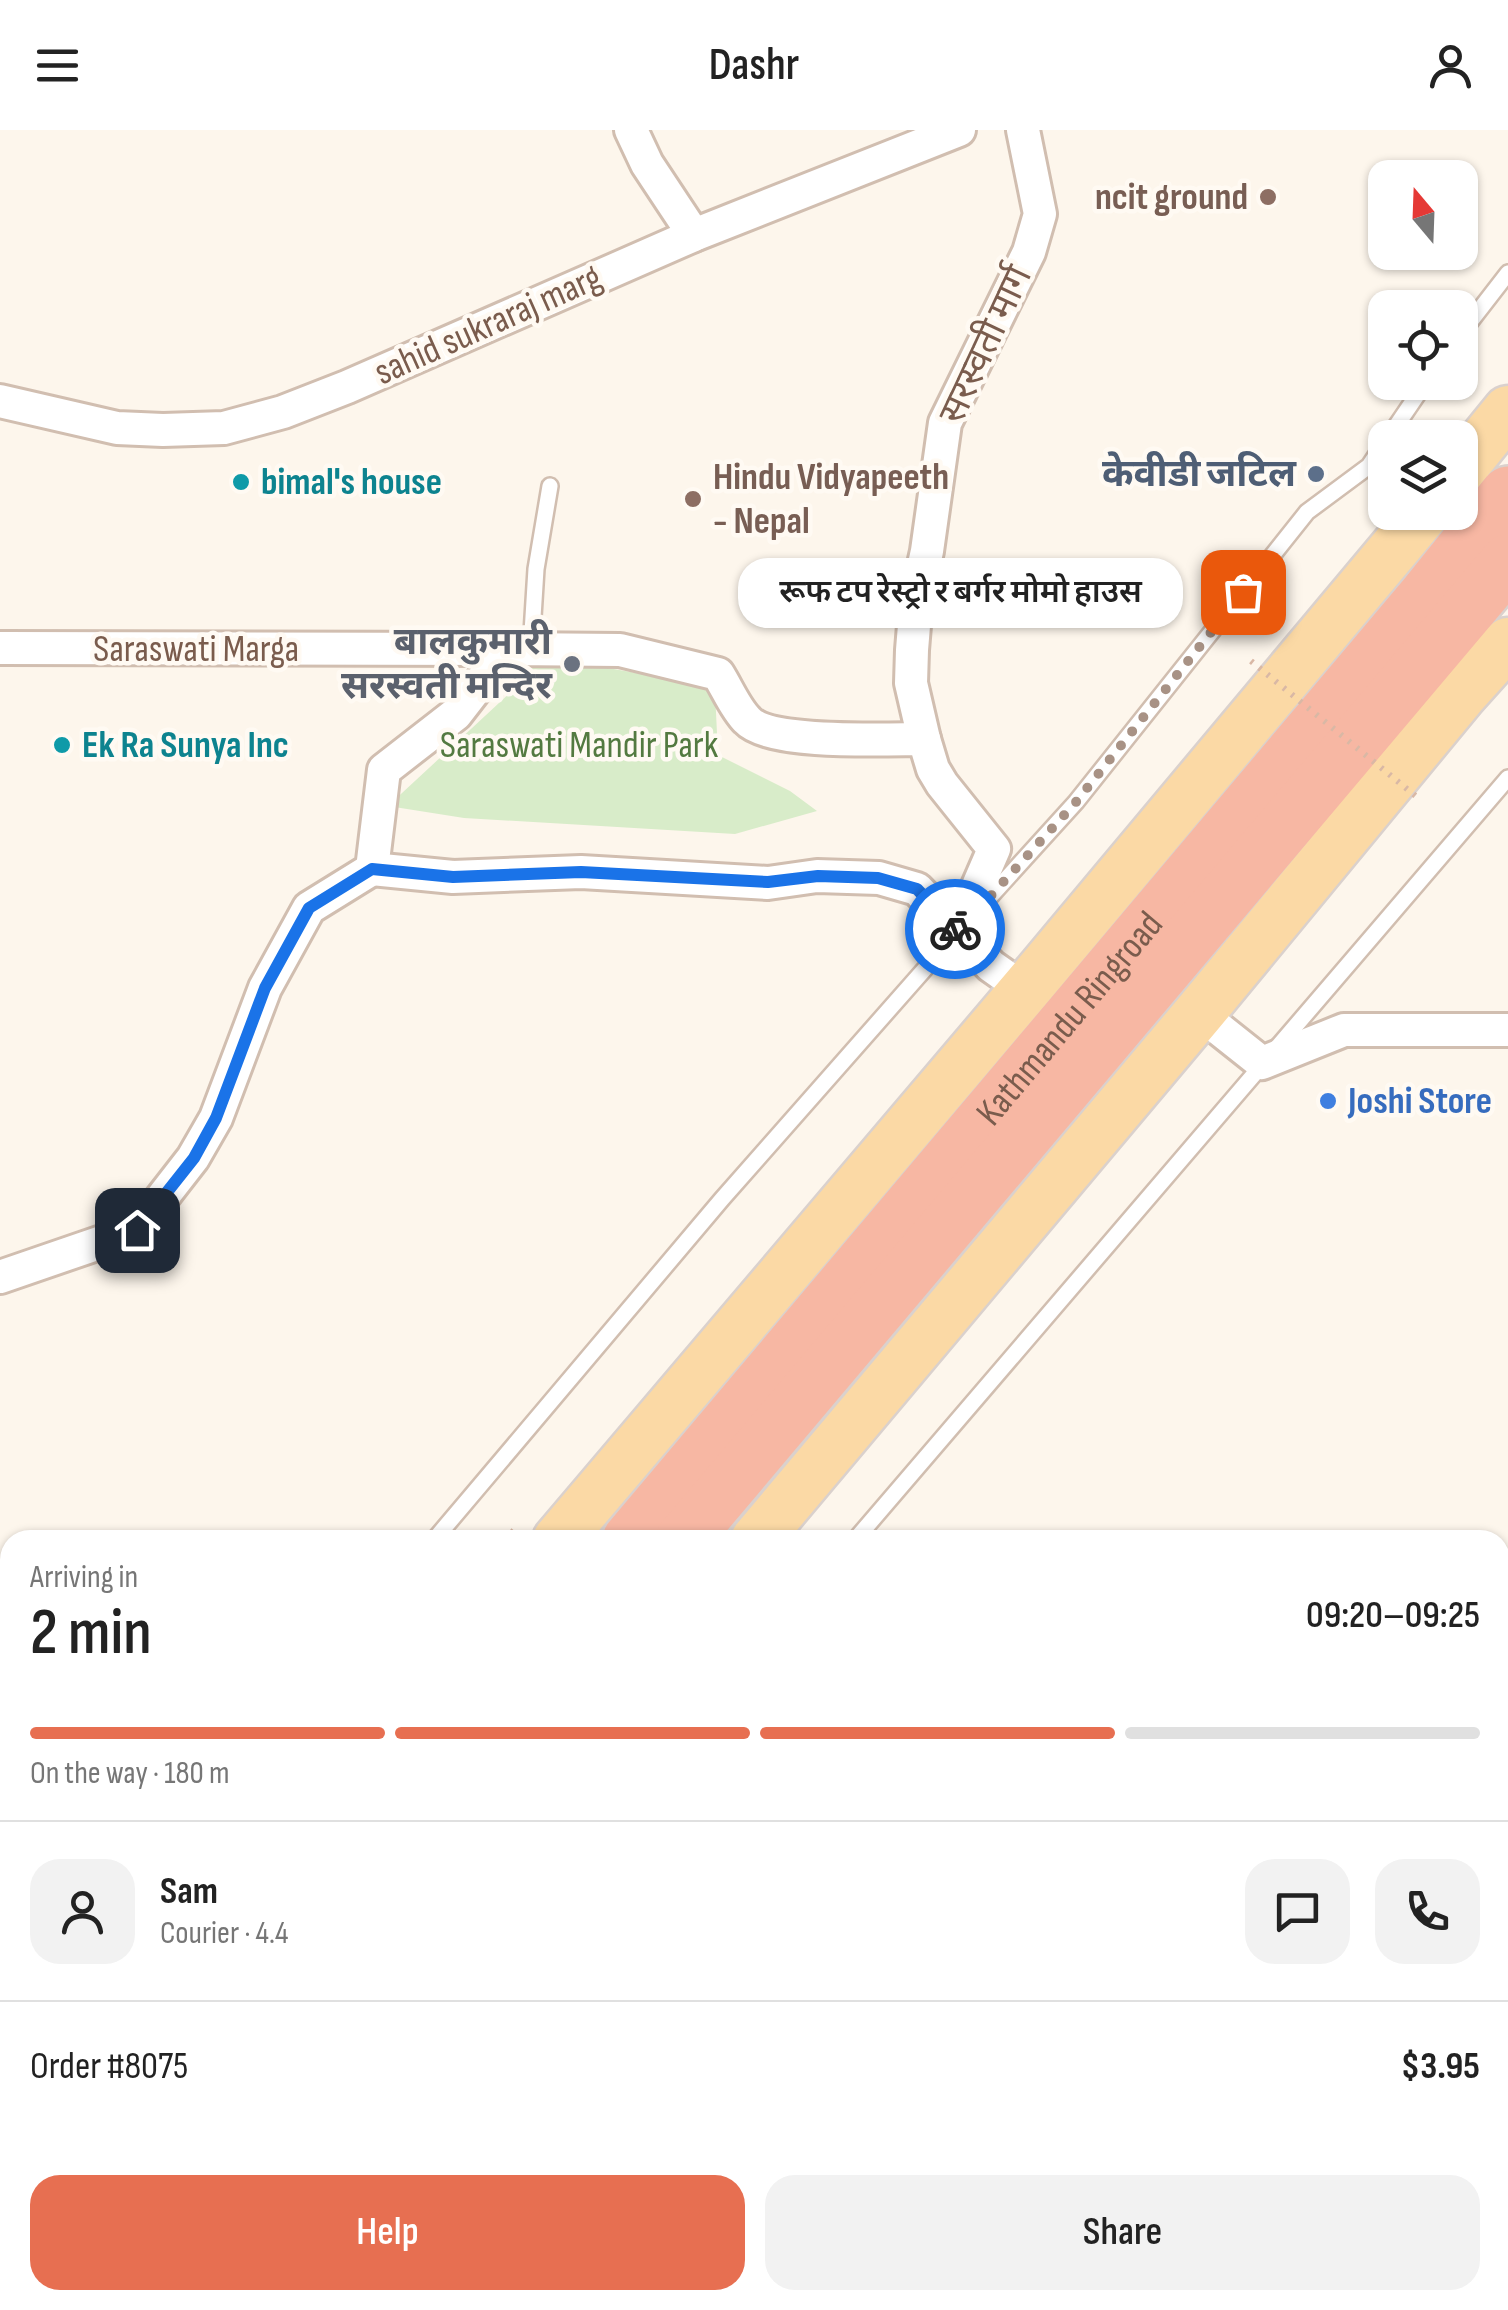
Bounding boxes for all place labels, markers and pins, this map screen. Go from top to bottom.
place label: ncit ground [1095,175,1248,220]
marker: ncit ground [1257,186,1279,208]
place label: केवीडी जटिल [1102,451,1297,497]
place label: Hindu Vidyapeeth - Nepal [713,455,949,544]
place label: bimal's house [261,460,442,505]
marker: केवीडी जटिल [1305,463,1327,485]
marker: bimal's house [230,471,252,493]
marker: Hindu Vidyapeeth - Nepal [682,488,704,510]
pin [1201,550,1286,635]
callout: रूफ टप रेस्ट्रो र बर्गर मोमो हाउस [738,557,1183,627]
place label: बालकुमारी सरस्वती मन्दिर [341,619,553,709]
marker: बालकुमारी सरस्वती मन्दिर [561,653,583,675]
place label: Ek Ra Sunya Inc [82,723,289,768]
marker: Ek Ra Sunya Inc [51,734,73,756]
place label: Joshi Store [1347,1079,1492,1124]
marker: Joshi Store [1317,1090,1339,1112]
pin [95,1188,180,1273]

